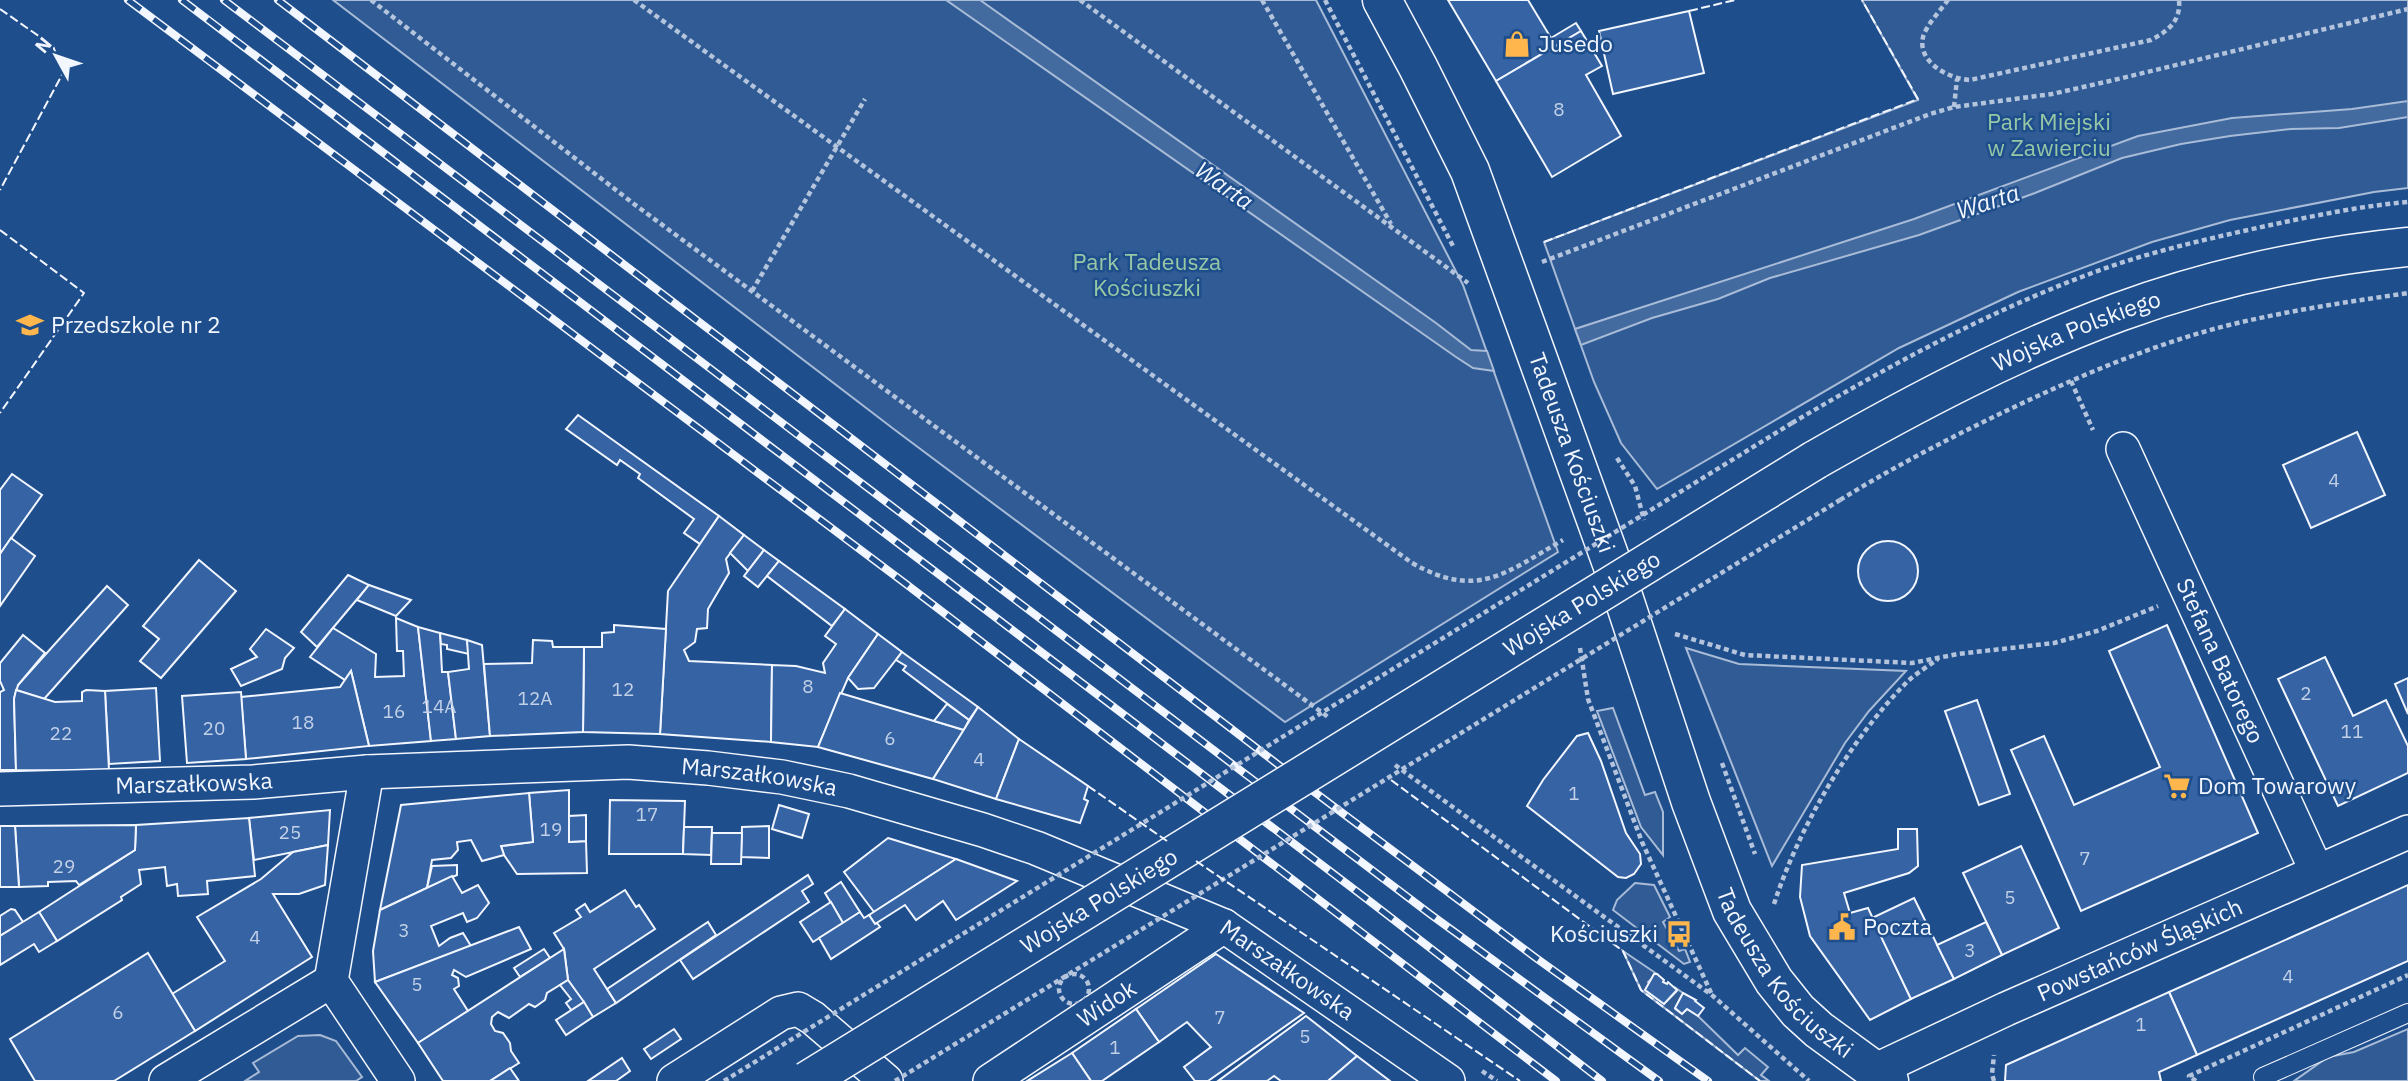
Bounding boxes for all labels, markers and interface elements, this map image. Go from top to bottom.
north arrow [21,21,91,91]
place label: Jusedo [1538,28,1613,58]
shop icon: Jusedo [1502,29,1532,59]
text: N [29,32,57,58]
house number: 8 [1553,97,1565,121]
park label: Park Miejski w Zawierciu [1987,106,2111,162]
water label: Warta [1189,154,1260,217]
water label: Warta [1952,176,2023,226]
park label: Park Tadeusza Kościuszki [1073,246,1221,302]
street label: Wojska Polskiego [1987,283,2164,378]
place label: Przedszkole nr 2 [51,309,221,339]
school or university icon: Przedszkole nr 2 [15,310,45,340]
street label: Tadeusza Kościuszki [1523,348,1623,556]
house number: 4 [2328,468,2340,492]
street label: Wojska Polskiego [1497,543,1665,663]
street label: Stefana Batorego [2170,573,2272,748]
house number: 8 [802,674,814,698]
house number: 12 [612,677,634,701]
house number: 2 [2300,681,2312,705]
house number: 12A [518,686,552,710]
house number: 14A [422,694,456,718]
house number: 16 [383,699,405,723]
house number: 18 [292,710,314,734]
house number: 20 [203,716,225,740]
house number: 11 [2341,719,2363,743]
house number: 22 [50,721,72,745]
house number: 6 [884,726,896,750]
house number: 4 [973,747,985,771]
street label: Marszałkowska [680,750,840,802]
street label: Marszałkowska [115,764,274,800]
place label: Dom Towarowy [2198,770,2357,800]
supermarket icon: Dom Towarowy [2162,771,2192,801]
house number: 1 [1568,781,1580,805]
house number: 17 [636,802,658,826]
house number: 19 [540,817,562,841]
house number: 25 [279,820,301,844]
street label: Wojska Polskiego [1014,841,1183,960]
house number: 7 [2079,846,2091,870]
house number: 29 [53,854,75,878]
street label: Tadeusza Kościuszki [1711,883,1859,1064]
house number: 5 [2004,885,2016,909]
street label: Powstańców Śląskich [2032,891,2247,1008]
place label: Poczta [1863,911,1932,941]
street label: Marszałkowska [1215,912,1361,1026]
public building icon: Poczta [1827,912,1857,942]
house number: 3 [398,918,410,942]
place label: Kościuszki [1550,918,1658,948]
bus stop icon: Kościuszki [1664,919,1694,949]
house number: 4 [249,925,261,949]
house number: 3 [1964,938,1976,962]
house number: 4 [2282,964,2294,988]
house number: 5 [411,972,423,996]
street label: Widok [1071,973,1141,1033]
house number: 6 [112,1000,124,1024]
house number: 7 [1214,1005,1226,1029]
house number: 1 [2135,1012,2147,1036]
house number: 5 [1299,1024,1311,1048]
house number: 1 [1109,1035,1121,1059]

